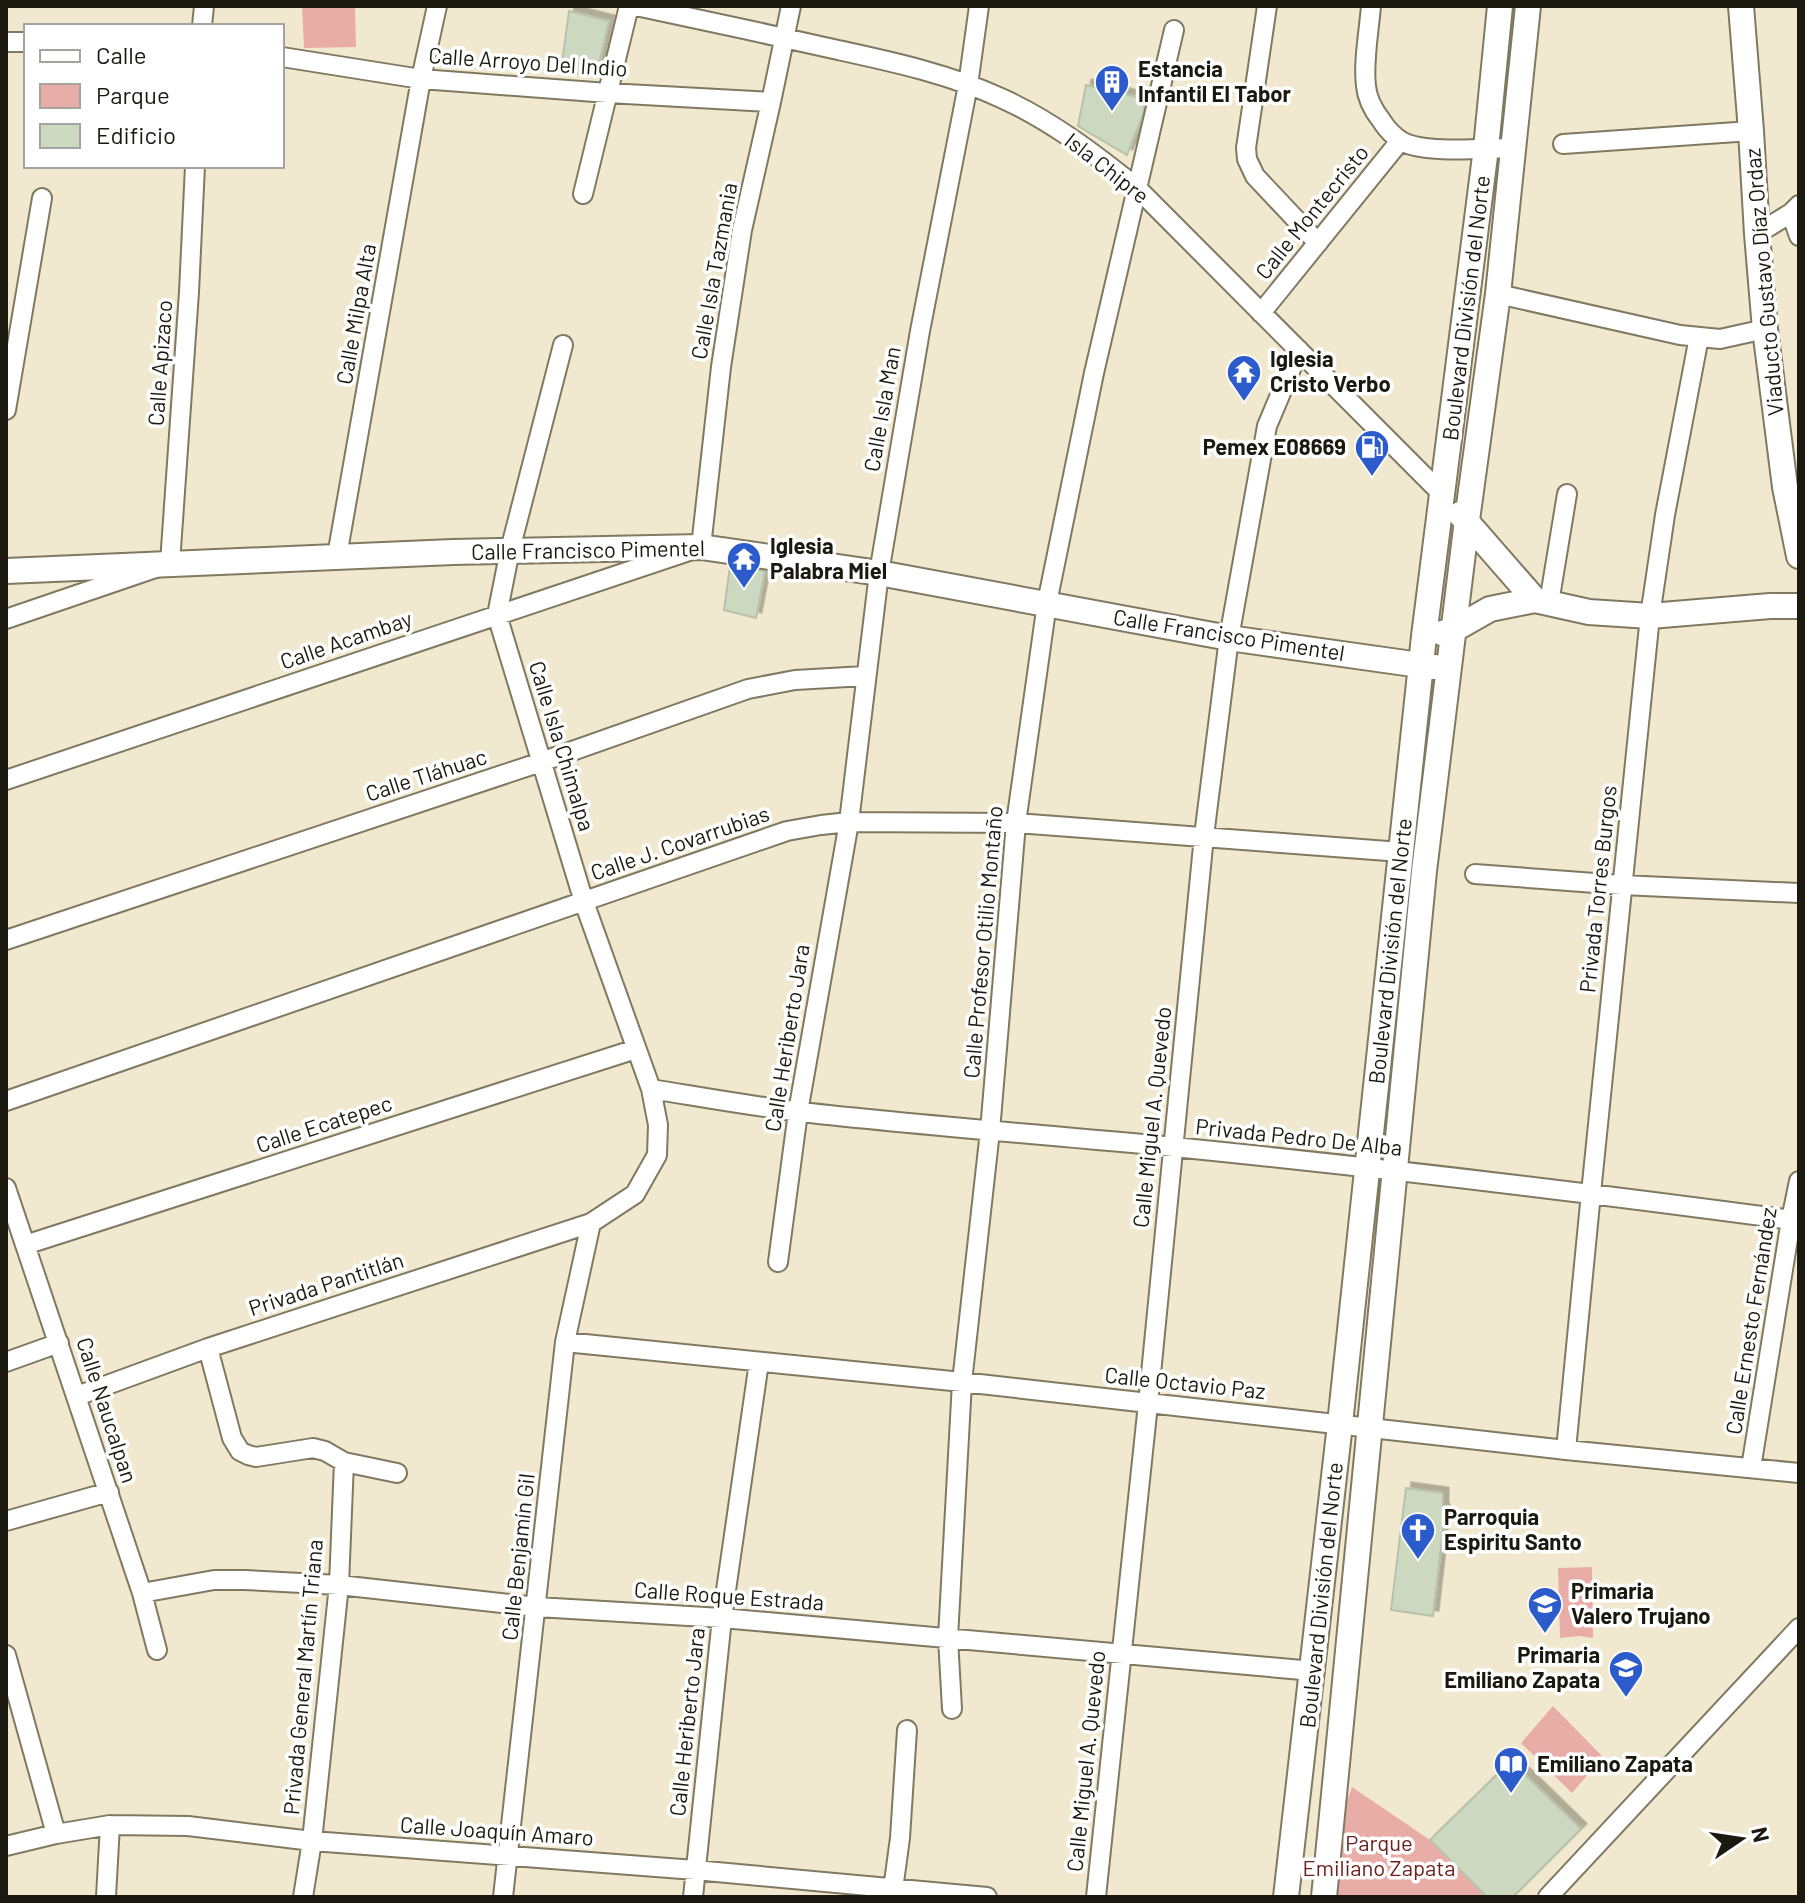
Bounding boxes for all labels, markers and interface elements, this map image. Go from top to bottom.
legend [24,24,284,168]
text: Calle [96,40,147,69]
street label: Calle Arroyo Del Indio [428,41,628,81]
place label: Estancia Infantil El Tabor [1138,55,1292,106]
building icon: Estancia Infantil El Tabor [1093,63,1131,113]
text: Parque [96,80,170,109]
text: Edificio [96,120,176,149]
street label: Isla Chipre [1060,126,1155,208]
street label: Calle Montecristo [1249,139,1373,284]
street label: Viaducto Gustavo Díaz Ordaz [1738,147,1788,417]
street label: Boulevard División del Norte [1436,174,1494,442]
street label: Calle Isla Tazmania [685,180,741,361]
street label: Calle Milpa Alta [330,241,380,386]
street label: Calle Apizaco [142,299,176,427]
street label: Calle Isla Man [857,344,905,473]
place label: Iglesia Cristo Verbo [1270,345,1391,396]
temple icon: Iglesia Cristo Verbo [1225,353,1263,403]
fuel station icon: Pemex E08669 [1353,428,1391,478]
place label: Pemex E08669 [1203,433,1346,459]
place label: Iglesia Palabra Miel [770,532,887,583]
street label: Calle Francisco Pimentel [471,534,705,564]
temple icon: Iglesia Palabra Miel [725,540,763,590]
street label: Calle Francisco Pimentel [1112,603,1347,665]
street label: Calle Acambay [276,604,415,674]
street label: Calle Isla Chimalpa [525,658,601,834]
street label: Calle Tláhuac [362,742,490,806]
street label: Privada Torres Burgos [1573,784,1621,994]
street label: Calle J. Covarrubias [587,799,772,885]
street label: Calle Profesor Otilio Montaño [957,804,1007,1079]
street label: Boulevard División del Norte [1362,817,1416,1085]
street label: Calle Heriberto Jara [758,942,814,1133]
street label: Calle Miguel A. Quevedo [1126,1005,1176,1229]
street label: Calle Ecatepec [253,1089,395,1157]
street label: Privada Pedro De Alba [1194,1112,1404,1160]
street label: Calle Ernesto Fernández [1719,1205,1781,1436]
street label: Privada Pantitlán [245,1246,407,1320]
street label: Calle Naucalpan [72,1334,144,1486]
street label: Calle Octavio Paz [1104,1361,1267,1403]
street label: Boulevard División del Norte [1293,1461,1347,1729]
street label: Calle Benjamín Gil [495,1472,539,1642]
place label: Parroquia Espiritu Santo [1444,1503,1582,1554]
church icon: Parroquia Espiritu Santo [1399,1511,1437,1561]
street label: Privada General Martín Triana [277,1538,327,1816]
street label: Calle Roque Estrada [633,1575,825,1615]
place label: Primaria Valero Trujano [1571,1577,1711,1628]
school or university icon: Primaria Valero Trujano [1526,1585,1564,1635]
street label: Calle Heriberto Jara [663,1626,709,1818]
place label: Primaria Emiliano Zapata [1444,1641,1600,1692]
street label: Calle Miguel A. Quevedo [1060,1649,1110,1873]
school or university icon: Primaria Emiliano Zapata [1607,1649,1645,1699]
library icon: Emiliano Zapata [1492,1745,1530,1795]
place label: Emiliano Zapata [1537,1750,1693,1776]
north arrow [1701,1799,1781,1879]
street label: Calle Joaquín Amaro [399,1810,595,1850]
text: N [1747,1824,1776,1844]
park label: Parque Emiliano Zapata [1303,1829,1456,1880]

